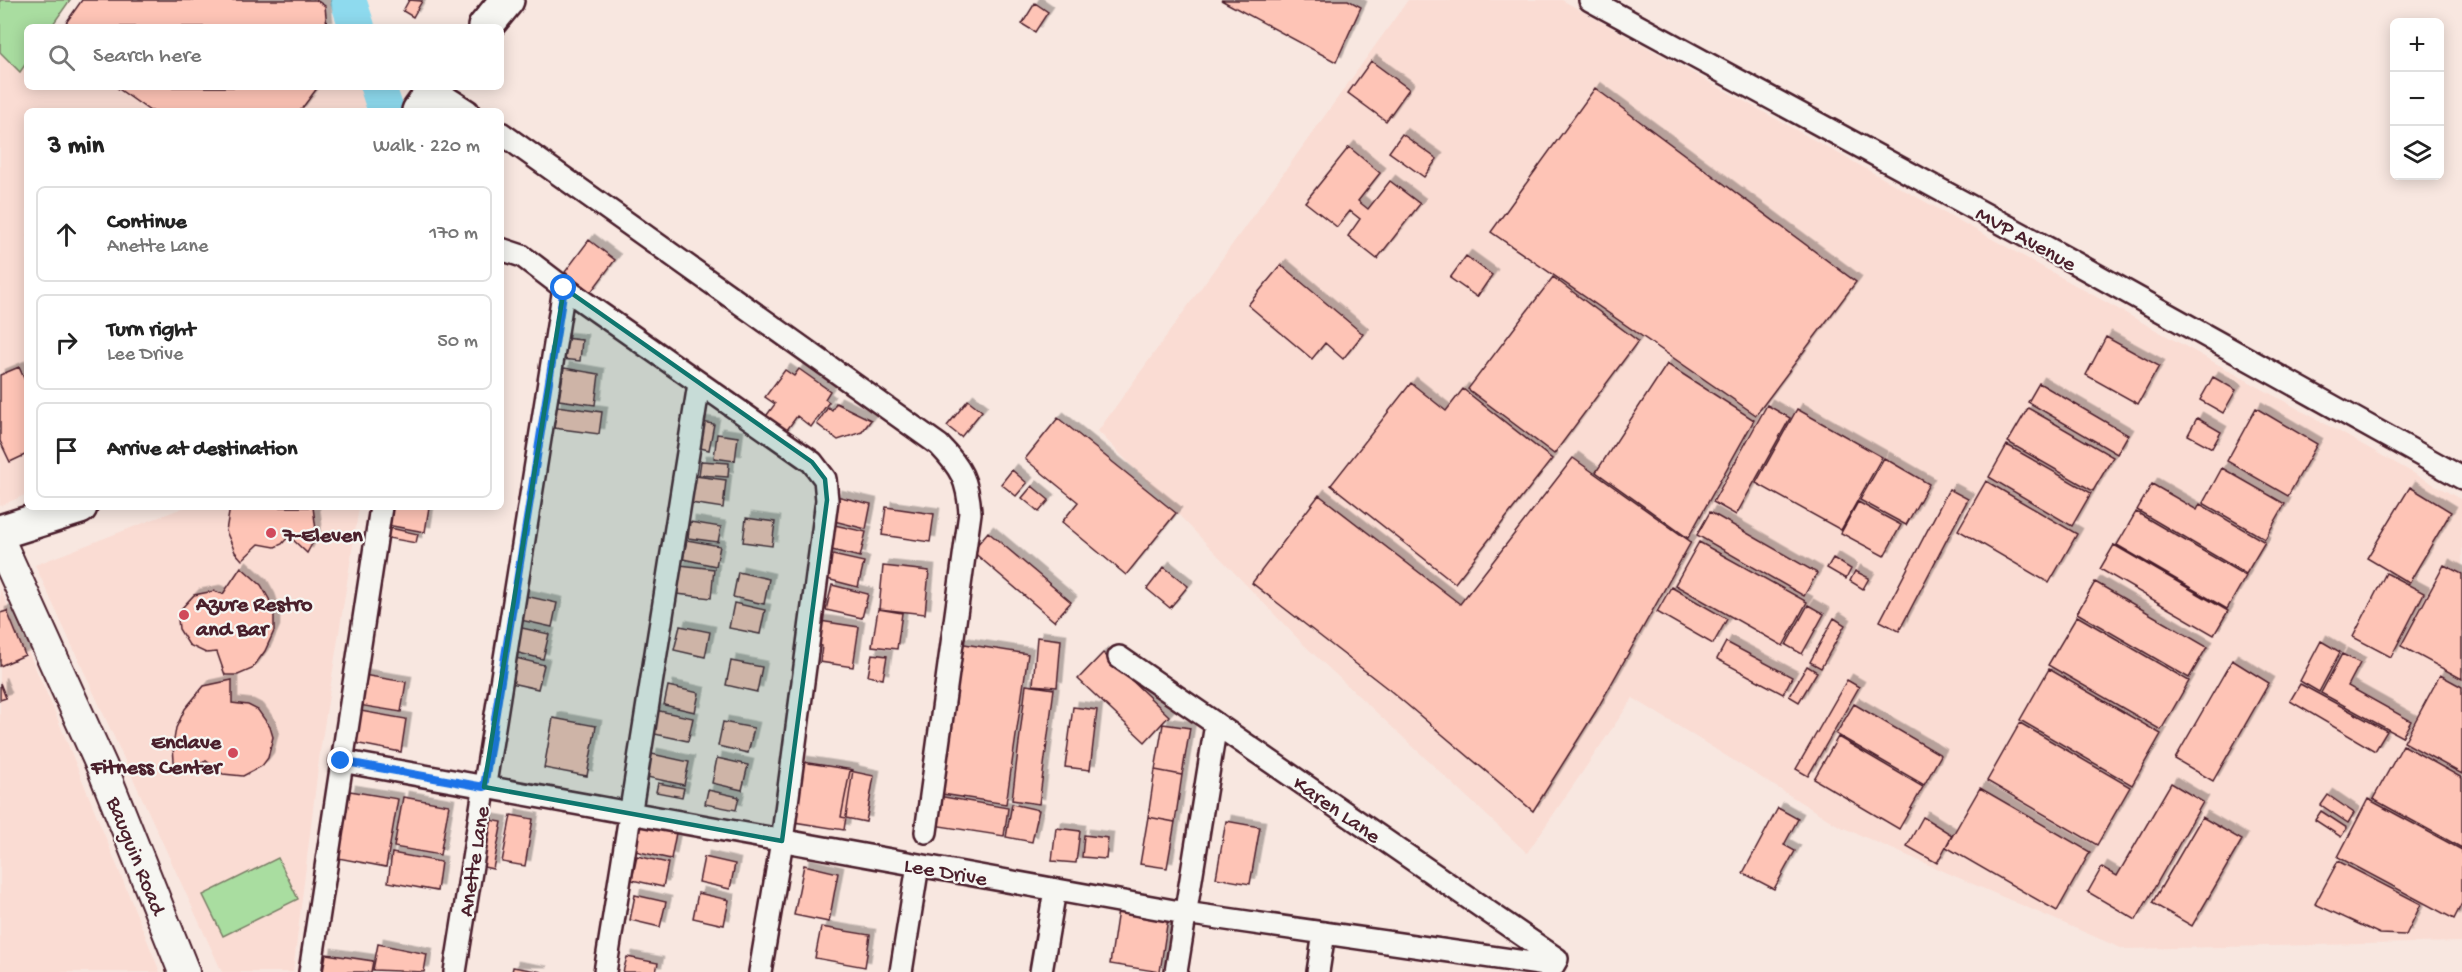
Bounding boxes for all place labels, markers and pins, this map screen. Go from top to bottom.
place label: 7-Eleven [282,524,363,550]
marker: 7-Eleven [264,526,278,540]
place label: Azure Restro and Bar [195,593,313,644]
marker: Azure Restro and Bar [177,608,191,622]
place label: Enclave Fitness Center [90,731,223,782]
marker: Enclave Fitness Center [226,746,240,760]

